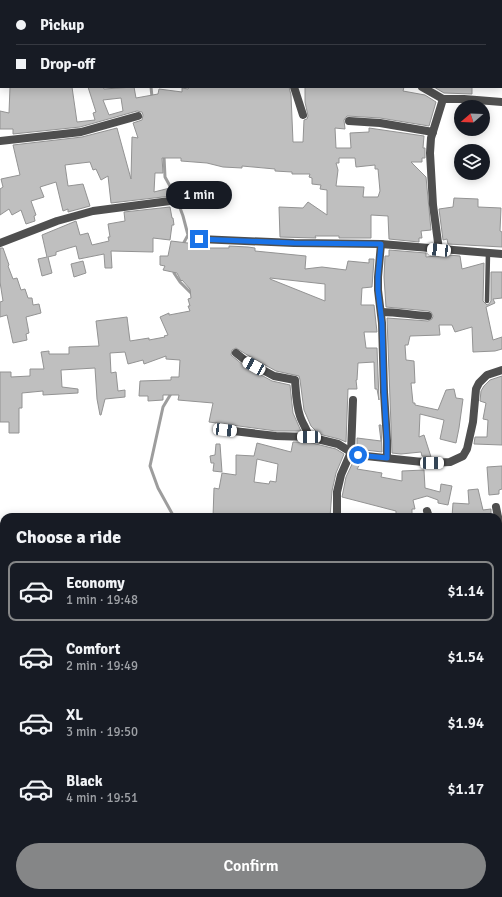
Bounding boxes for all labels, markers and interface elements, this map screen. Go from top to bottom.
text: Pickup [40,16,84,34]
text: Drop-off [40,55,95,73]
north arrow [454,100,490,136]
map controls [454,100,490,180]
button: layers [454,144,490,180]
callout: 1 min [166,181,232,209]
text: 1 min [183,187,215,203]
route end [190,230,208,248]
car [426,243,452,257]
car [241,355,267,377]
car [212,423,238,437]
car [297,431,321,443]
route start [349,446,367,464]
car [420,457,444,469]
text: Choose a ride [16,526,121,548]
icon: car [18,573,54,609]
text: Economy [66,574,125,592]
text: $1.14 [447,582,484,600]
text: 1 min · 19:48 [66,592,138,608]
icon: car [18,639,54,675]
text: Comfort [66,640,120,658]
text: $1.54 [447,648,484,666]
text: 2 min · 19:49 [66,658,138,674]
icon: car [18,705,54,741]
text: XL [66,706,83,724]
text: $1.94 [447,714,484,732]
text: 3 min · 19:50 [66,724,138,740]
icon: car [18,771,54,807]
text: Black [66,772,103,790]
text: $1.17 [447,780,484,798]
text: 4 min · 19:51 [66,790,138,806]
button: Confirm [16,843,486,889]

